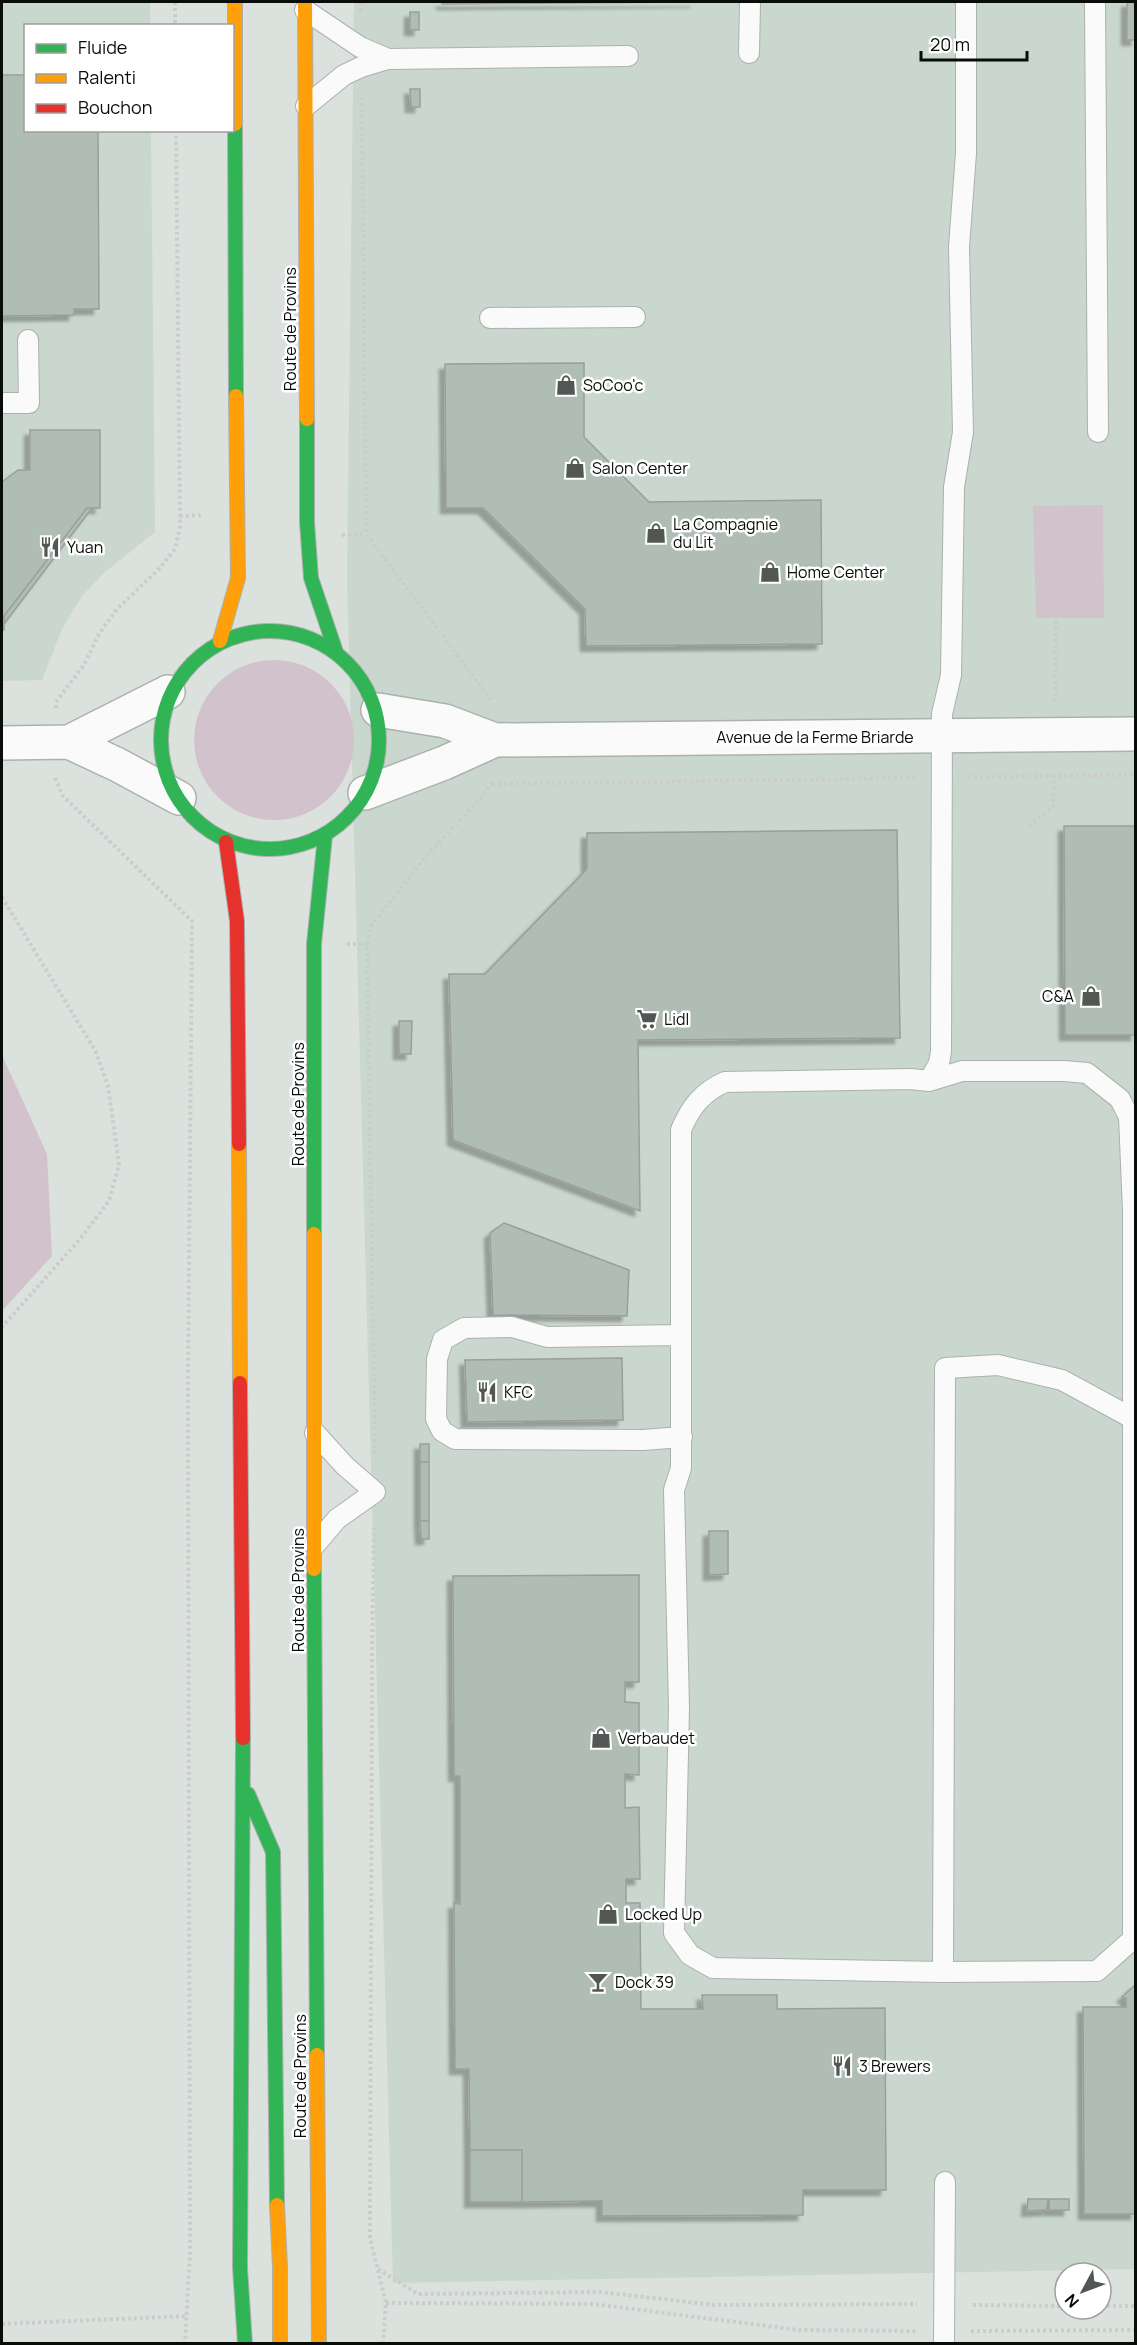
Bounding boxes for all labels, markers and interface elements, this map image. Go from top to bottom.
legend [24,24,234,132]
scale bar [921,24,1028,62]
text: 20 m [930,32,970,56]
text: Fluide [78,35,127,59]
text: Ralenti [78,65,136,89]
text: Bouchon [78,95,152,119]
street label: Route de Provins [279,267,301,391]
shop icon: SoCoo'c [554,373,578,397]
place label: SoCoo'c [583,374,644,396]
shop icon: Salon Center [563,456,587,480]
place label: Salon Center [592,457,688,479]
place label: La Compagnie du Lit [673,513,778,553]
shop icon: La Compagnie du Lit [644,521,668,545]
restaurant icon: Yuan [38,535,62,559]
place label: Yuan [67,536,103,558]
shop icon: Home Center [758,560,782,584]
place label: Home Center [787,561,885,583]
street label: Avenue de la Ferme Briarde [716,726,914,748]
shop icon: C&A [1079,984,1103,1008]
place label: C&A [1042,985,1074,1007]
supermarket icon: Lidl [635,1007,659,1031]
place label: Lidl [664,1008,689,1030]
street label: Route de Provins [287,1042,309,1166]
restaurant icon: KFC [475,1380,499,1404]
place label: KFC [504,1381,533,1403]
street label: Route de Provins [287,1528,309,1652]
shop icon: Verbaudet [589,1726,613,1750]
place label: Verbaudet [618,1727,695,1749]
shop icon: Locked Up [596,1902,620,1926]
place label: Locked Up [625,1903,702,1925]
bar icon: Dock 39 [586,1970,610,1994]
place label: Dock 39 [615,1971,674,1993]
street label: Route de Provins [289,2014,311,2138]
restaurant icon: 3 Brewers [830,2054,854,2078]
place label: 3 Brewers [859,2055,931,2077]
north arrow [1053,2261,1113,2321]
text: N [1060,2289,1084,2312]

